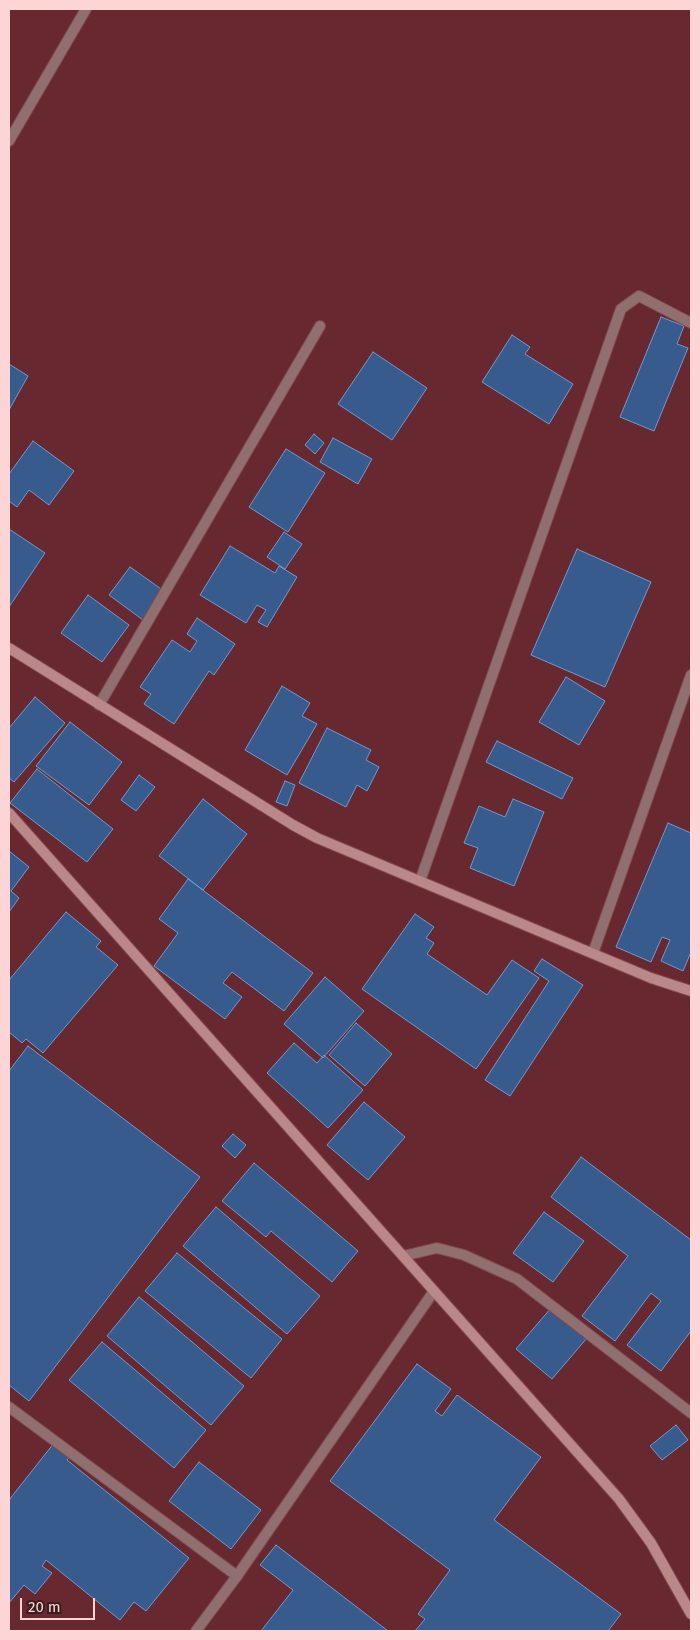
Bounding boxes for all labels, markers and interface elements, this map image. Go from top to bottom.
scale bar [22,1588,98,1620]
text: 20 m [28,1598,61,1616]

